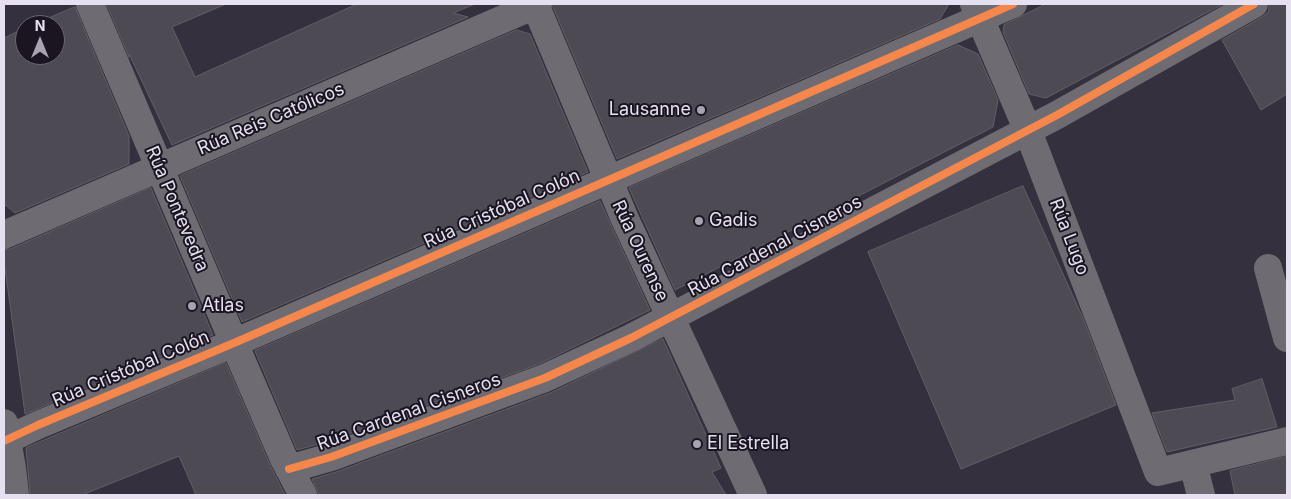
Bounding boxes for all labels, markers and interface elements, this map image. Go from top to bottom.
north arrow [15,15,65,65]
text: N [35,17,45,34]
street label: Rúa Reis Católicos [194,78,348,160]
place label: Lausanne [609,99,691,121]
marker: Lausanne [695,104,707,116]
street label: Rúa Pontevedra [141,143,213,275]
street label: Rúa Cristóbal Colón [421,165,583,253]
street label: Rúa Cardenal Cisneros [684,191,866,301]
street label: Rúa Lugo [1045,196,1093,278]
street label: Rúa Ourense [607,197,673,305]
place label: Gadis [709,210,757,232]
marker: Gadis [693,215,705,227]
place label: Atlas [202,295,244,317]
marker: Atlas [186,300,198,312]
street label: Rúa Cristóbal Colón [49,326,213,412]
street label: Rúa Cardenal Cisneros [314,369,504,455]
place label: El Estrella [707,433,789,455]
marker: El Estrella [691,438,703,450]

